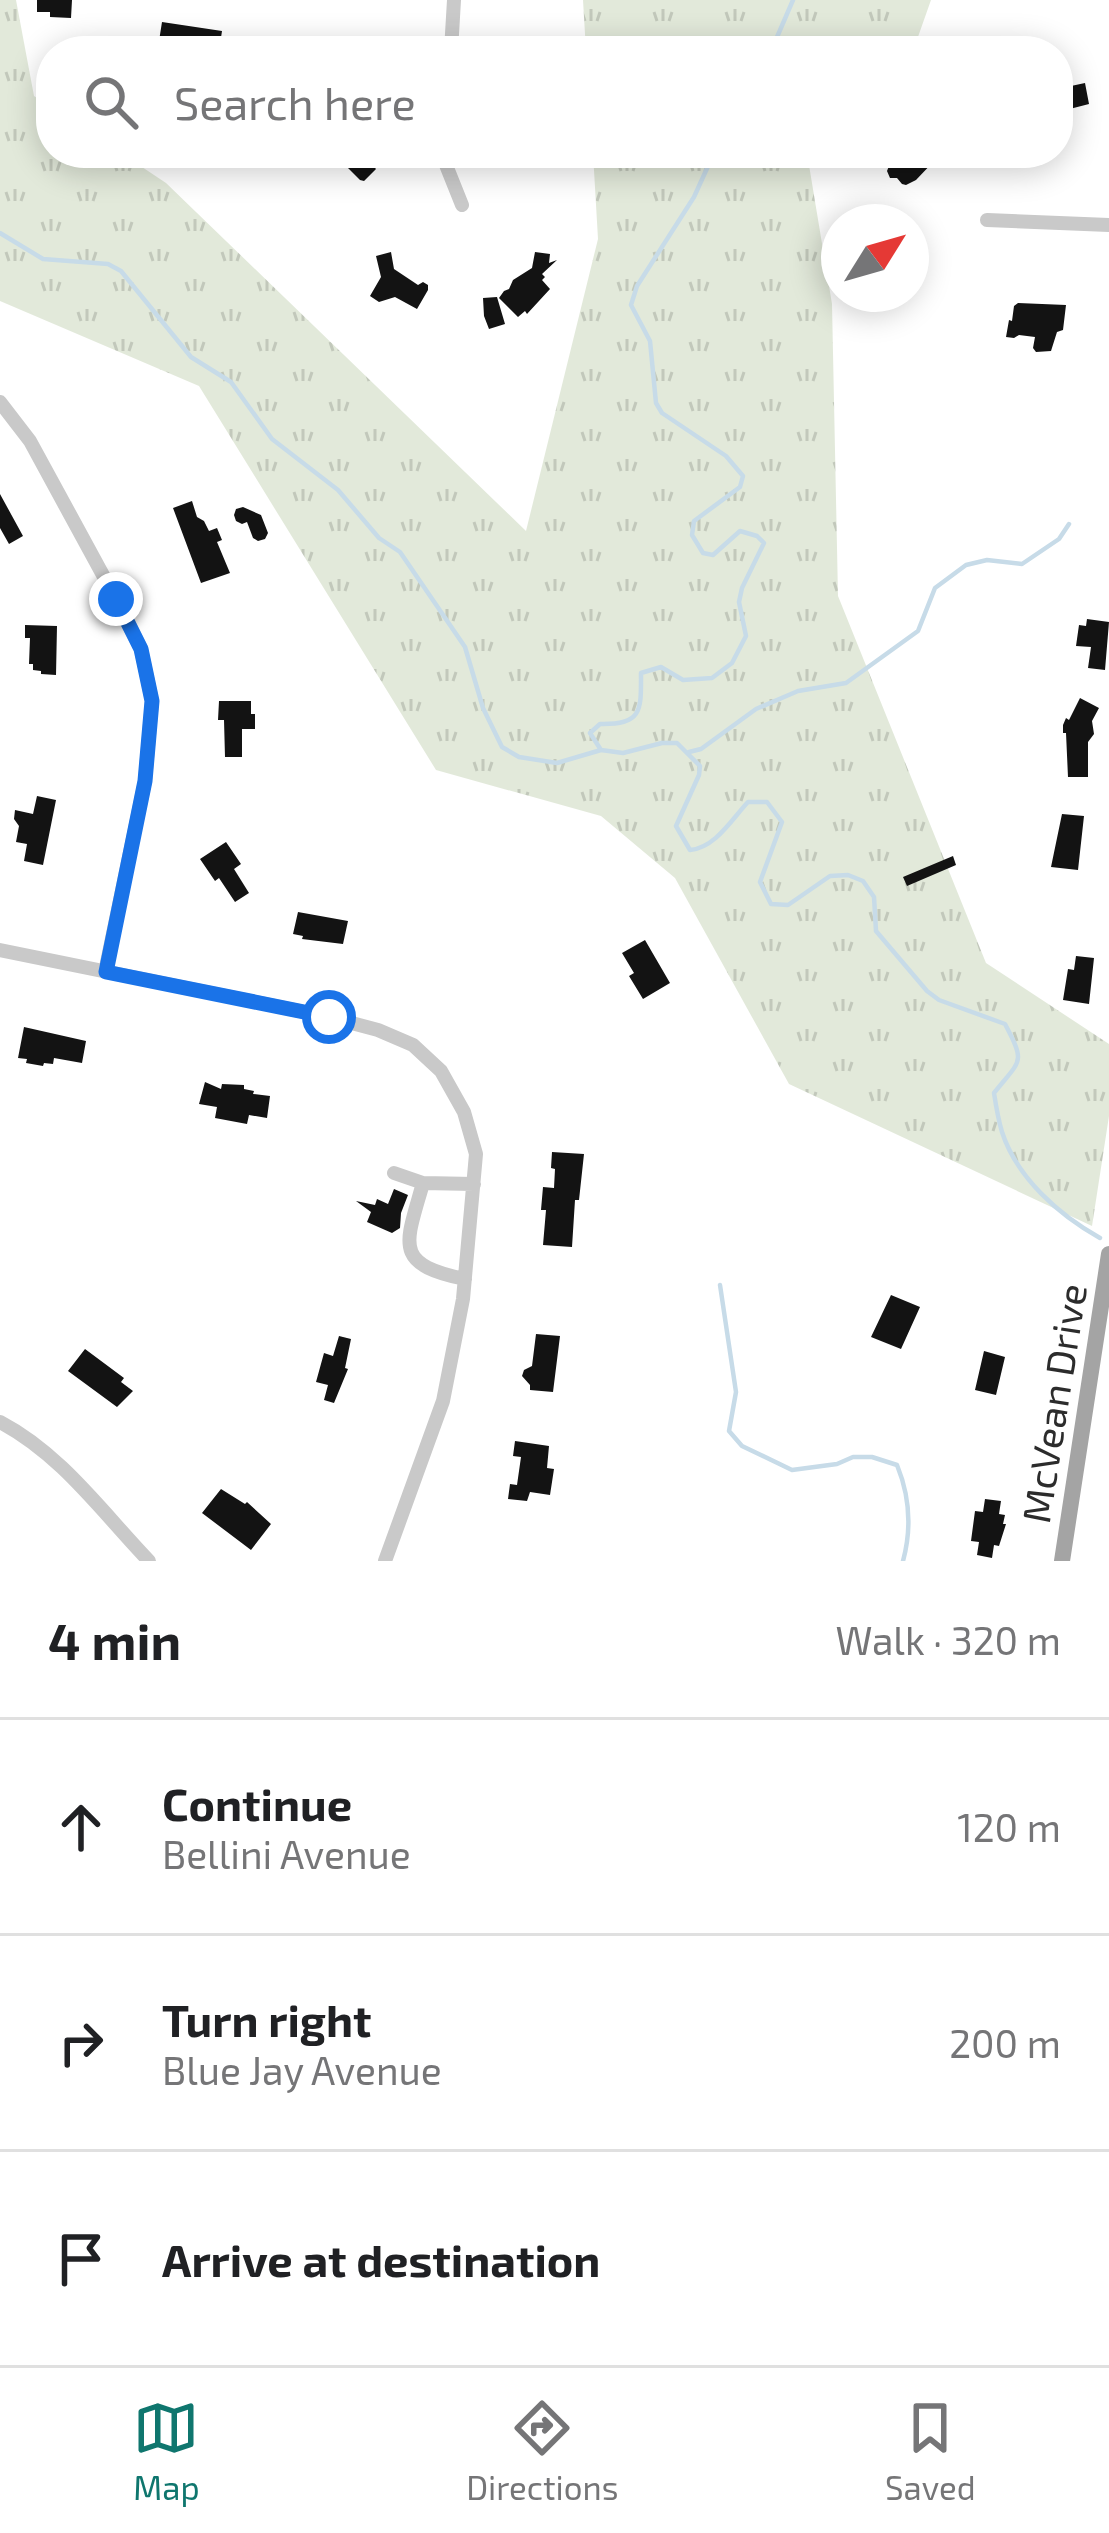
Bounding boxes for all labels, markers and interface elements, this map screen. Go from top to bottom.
search box [36,36,1073,168]
icon: search [78,69,144,135]
text: Search here [174,75,416,129]
north arrow [821,204,929,312]
route end [89,572,143,626]
route start [302,990,356,1044]
street label: McVean Drive [1011,1280,1095,1526]
text: 4 min [48,1609,181,1670]
text: Walk · 320 m [835,1616,1061,1663]
text: Continue [162,1776,352,1830]
icon: ahead [48,1794,114,1860]
text: 120 m [957,1803,1061,1850]
text: Bellini Avenue [162,1830,411,1877]
text: Turn right [162,1992,371,2046]
icon: right [48,2010,114,2076]
text: 200 m [949,2019,1061,2066]
text: Blue Jay Avenue [162,2046,442,2093]
icon: arrive [48,2226,114,2292]
text: Arrive at destination [162,2232,600,2286]
tab: Map [133,2395,200,2507]
tab: Directions [466,2395,618,2507]
tab: Saved [885,2395,976,2507]

